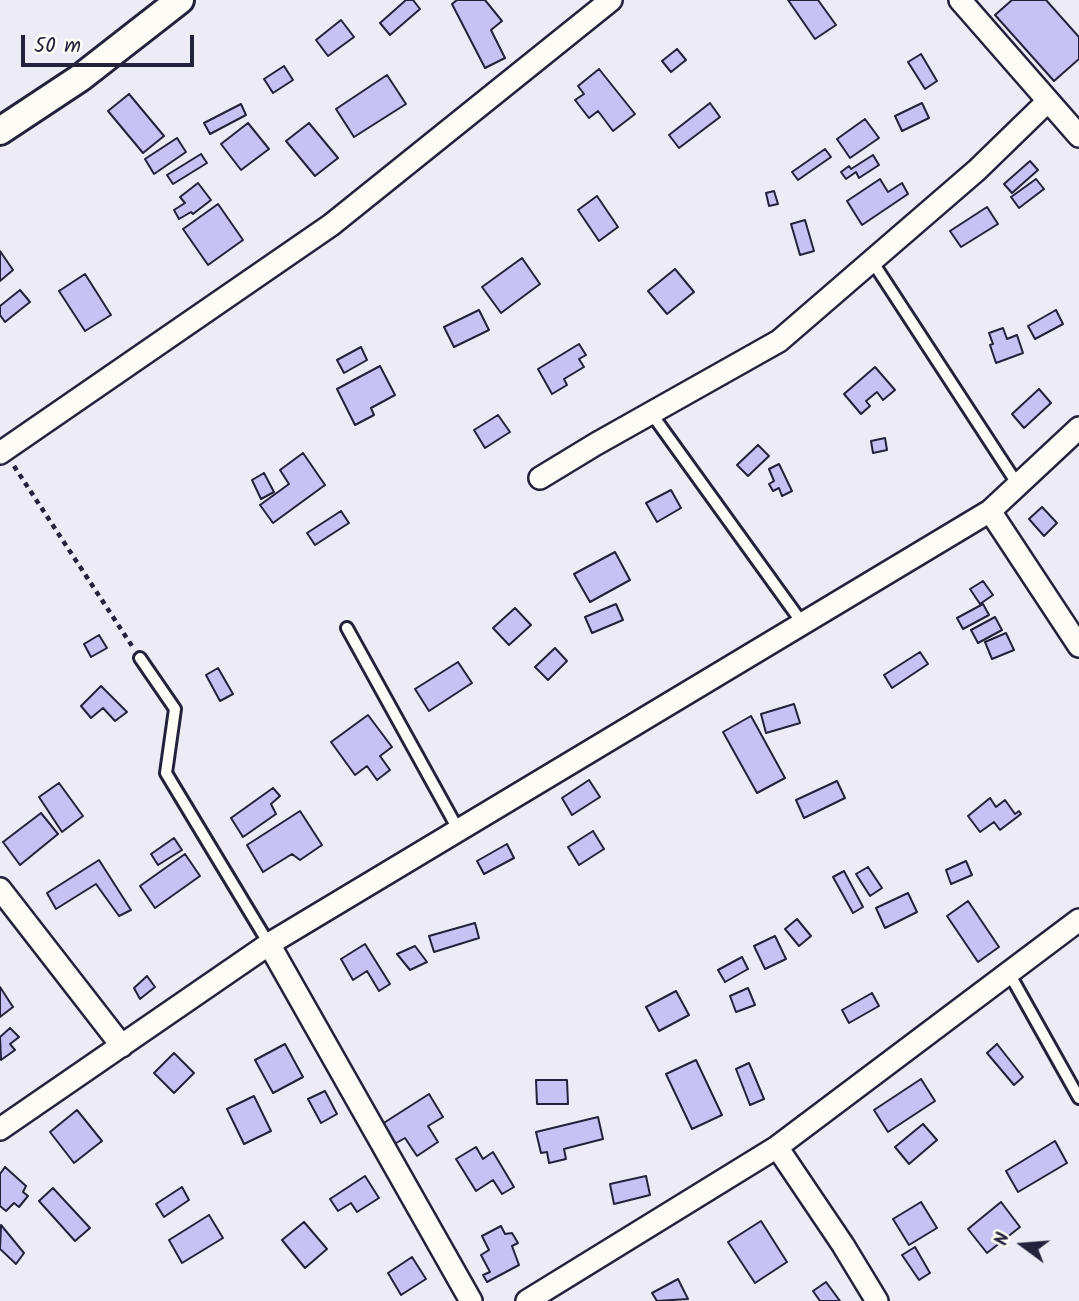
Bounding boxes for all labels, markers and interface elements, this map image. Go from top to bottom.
scale bar [24,21,198,65]
text: 50 m [34,30,81,63]
north arrow [988,1210,1058,1280]
text: N [987,1229,1019,1249]

